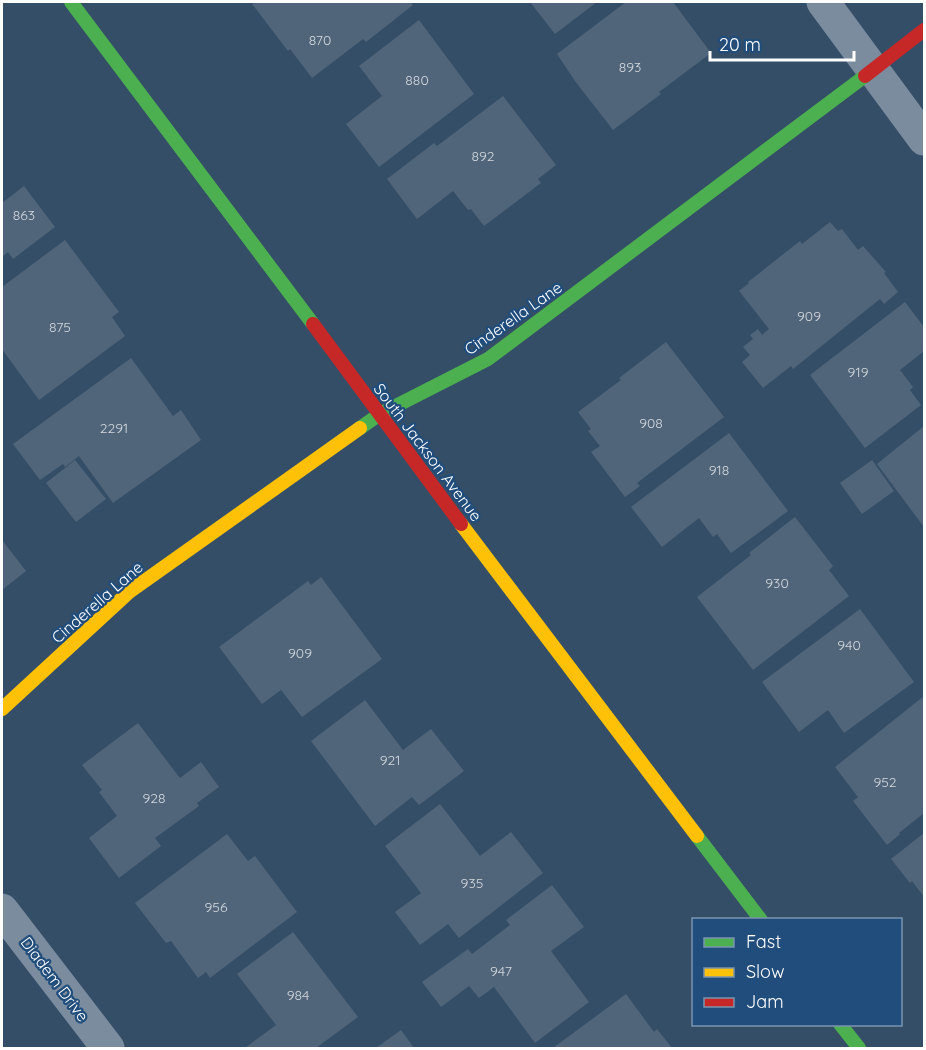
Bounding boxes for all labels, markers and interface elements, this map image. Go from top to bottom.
scale bar [710,24,854,62]
house number: 870 [309,31,331,49]
text: 20 m [719,33,761,56]
house number: 893 [619,58,641,76]
house number: 880 [405,71,429,89]
house number: 892 [471,147,495,165]
house number: 863 [13,206,35,224]
street label: Cinderella Lane [460,277,566,359]
house number: 909 [797,307,821,325]
house number: 875 [49,318,71,336]
house number: 919 [848,363,869,381]
street label: South Jackson Avenue [370,379,486,525]
house number: 908 [639,414,663,432]
house number: 2291 [100,419,128,437]
house number: 918 [709,461,729,479]
street label: Cinderella Lane [47,557,147,647]
house number: 930 [765,574,789,592]
house number: 940 [837,636,861,654]
house number: 909 [288,644,312,662]
house number: 921 [380,751,400,769]
house number: 952 [873,773,897,791]
house number: 928 [142,789,166,807]
house number: 935 [461,874,483,892]
house number: 956 [205,898,228,916]
legend [692,918,902,1026]
text: Fast [746,930,781,953]
street label: Diadem Drive [17,933,93,1025]
text: Slow [746,960,784,983]
house number: 947 [490,962,512,980]
house number: 984 [287,986,309,1004]
text: Jam [746,990,784,1013]

